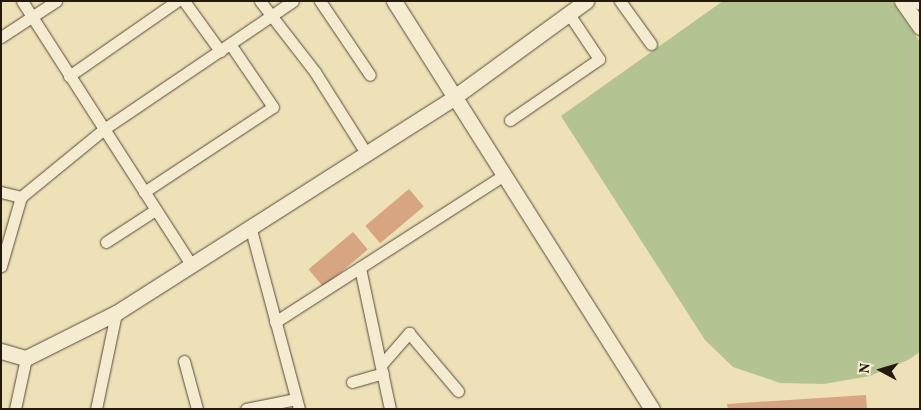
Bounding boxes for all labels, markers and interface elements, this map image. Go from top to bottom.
north arrow [856,345,906,395]
text: N [856,362,876,374]

